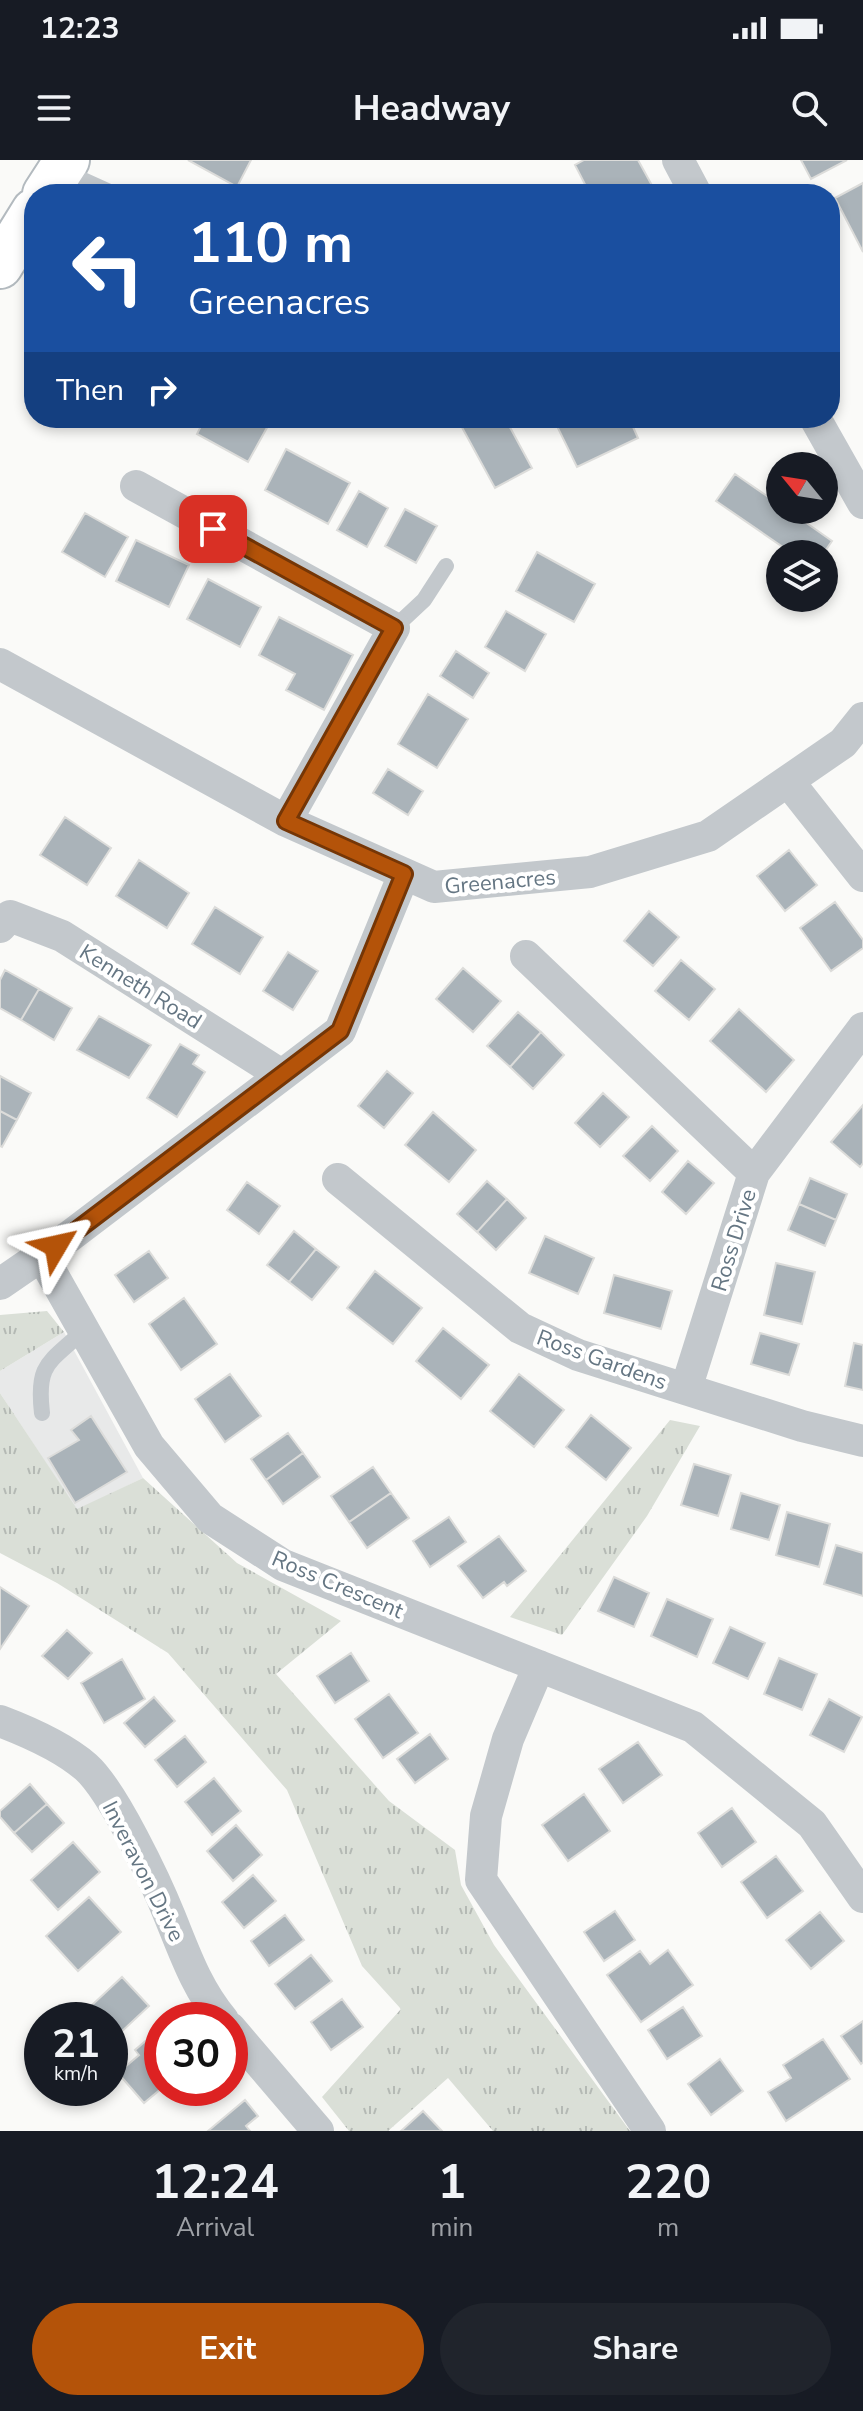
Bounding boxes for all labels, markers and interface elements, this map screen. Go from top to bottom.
text: 12:23 [40,8,119,49]
text: Headway [353,84,510,133]
icon: menu [32,86,76,130]
icon: search [787,86,831,130]
text: 110 m [188,205,353,282]
icon: left [56,216,160,320]
text: Greenacres [188,278,370,327]
icon: right [140,368,184,412]
text: Then [56,370,124,411]
north arrow [766,452,838,524]
map controls [766,452,838,612]
pin [179,495,247,563]
icon: arrive [191,507,235,551]
button: layers [766,540,838,612]
street label: Greenacres [443,862,557,902]
street label: Kenneth Road [74,937,207,1036]
street label: Ross Drive [704,1185,764,1295]
position arrow [14,1204,98,1288]
street label: Ross Gardens [532,1323,671,1397]
street label: Ross Crescent [267,1544,408,1626]
street label: Inveravon Drive [95,1796,191,1947]
speed limit sign: 30 [144,2002,248,2106]
text: 21 [52,2017,100,2071]
text: km/h [54,2060,98,2087]
text: 12:24 [152,2149,279,2215]
text: 1 [437,2149,466,2215]
text: 220 [625,2149,711,2215]
text: Arrival [176,2210,254,2245]
text: min [430,2210,473,2245]
text: m [657,2210,679,2245]
button: Exit [32,2303,424,2395]
button: Share [440,2303,831,2395]

